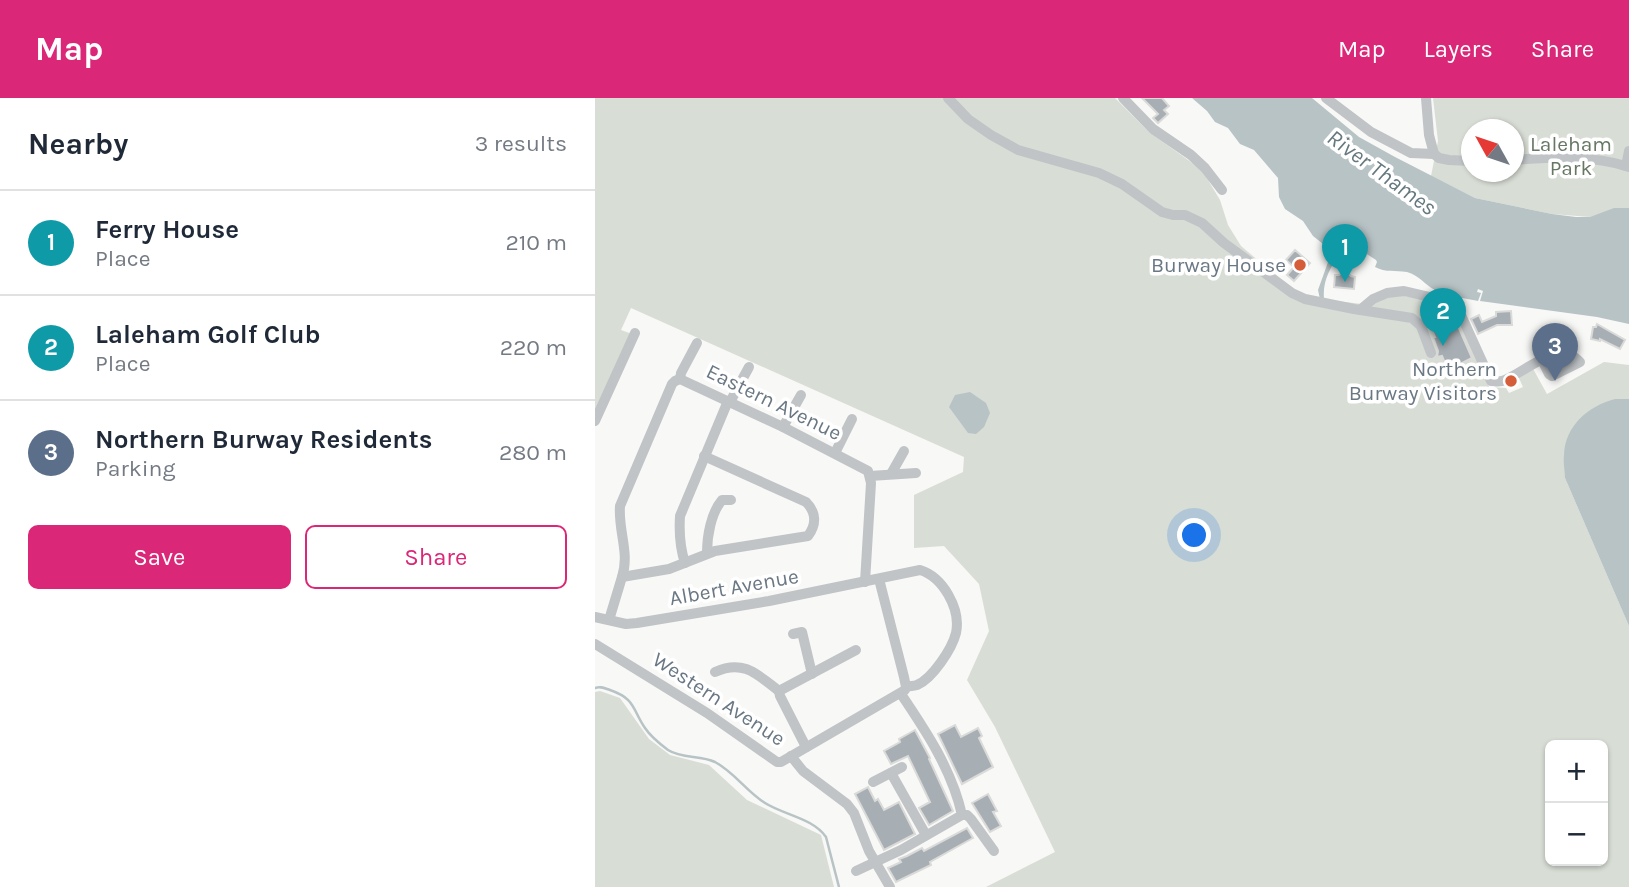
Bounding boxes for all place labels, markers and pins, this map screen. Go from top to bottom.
pin: 1 [1322,224,1368,282]
place label: Burway House [1151,253,1286,277]
marker: Burway House [1292,257,1308,273]
pin: 2 [1420,288,1466,346]
pin: 3 [1532,323,1578,381]
place label: Northern Burway Visitors [1349,357,1497,405]
marker: Northern Burway Visitors [1503,373,1519,389]

